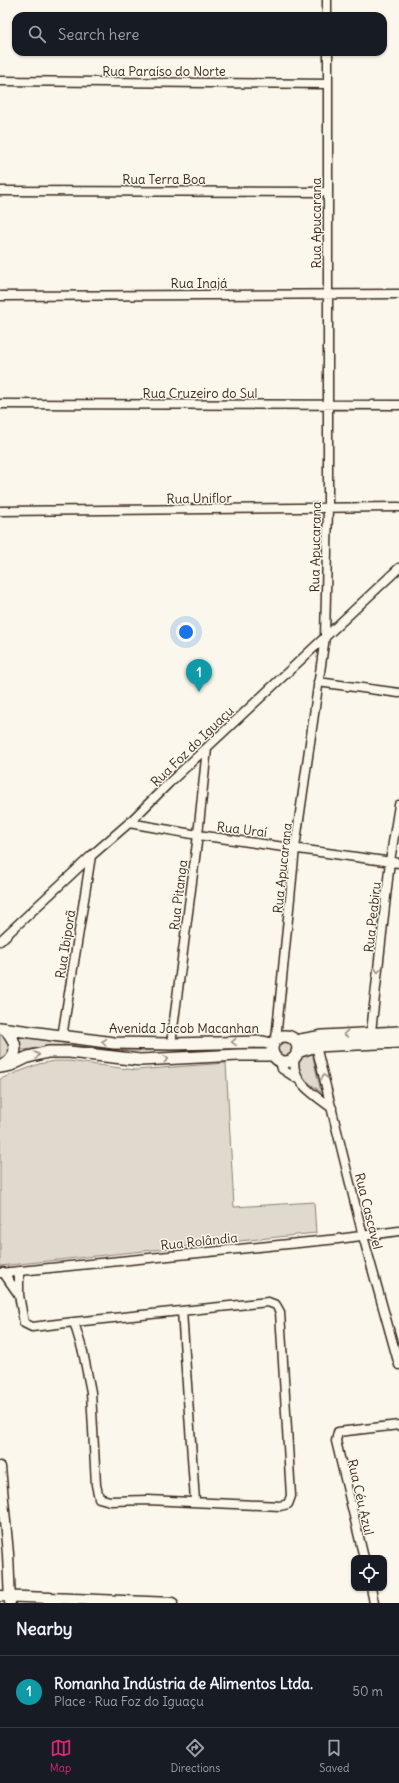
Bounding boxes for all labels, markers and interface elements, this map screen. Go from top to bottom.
search box [12,12,387,56]
icon: search [26,23,48,45]
text: Search here [58,25,139,44]
street label: Rua Paraíso do Norte [102,63,226,80]
street label: Rua Terra Boa [122,171,206,188]
street label: Rua Apucarana [308,177,325,269]
street label: Rua Inajá [170,275,228,292]
street label: Rua Cruzeiro do Sul [143,385,257,402]
street label: Rua Uniflor [166,489,232,508]
street label: Rua Apucarana [306,501,325,593]
your location [176,622,196,642]
pin: 1 [186,659,212,692]
street label: Rua Foz do Iguaçu [147,702,238,790]
street label: Rua Uraí [216,818,268,841]
street label: Rua Apucarana [269,822,296,914]
street label: Rua Pitanga [166,859,191,931]
street label: Rua Peabiru [360,880,385,953]
street label: Rua Ibiporã [52,909,79,980]
one-way arrow [374,967,383,973]
street label: Avenida Jacob Macanhan [109,1020,259,1037]
one-way arrow [343,1030,349,1039]
one-way arrow [101,1037,107,1046]
one-way arrow [231,1038,237,1047]
one-way arrow [33,1051,40,1060]
one-way arrow [163,1054,169,1063]
one-way arrow [320,1074,329,1081]
street label: Rua Cascavel [351,1171,386,1251]
street label: Rua Rolândia [160,1229,239,1254]
street label: Rua Céu Azul [344,1458,377,1537]
map controls [351,1555,387,1591]
button: locate [351,1555,387,1591]
text: Nearby [16,1618,72,1640]
text: Romanha Indústria de Alimentos Ltda. [54,1674,313,1693]
text: 1 [26,1683,32,1700]
text: 50 m [352,1683,383,1700]
text: Place · Rua Foz do Iguaçu [54,1693,204,1710]
tab: Map [50,1737,72,1775]
tab: Directions [171,1737,220,1775]
tab: Saved [319,1737,349,1775]

